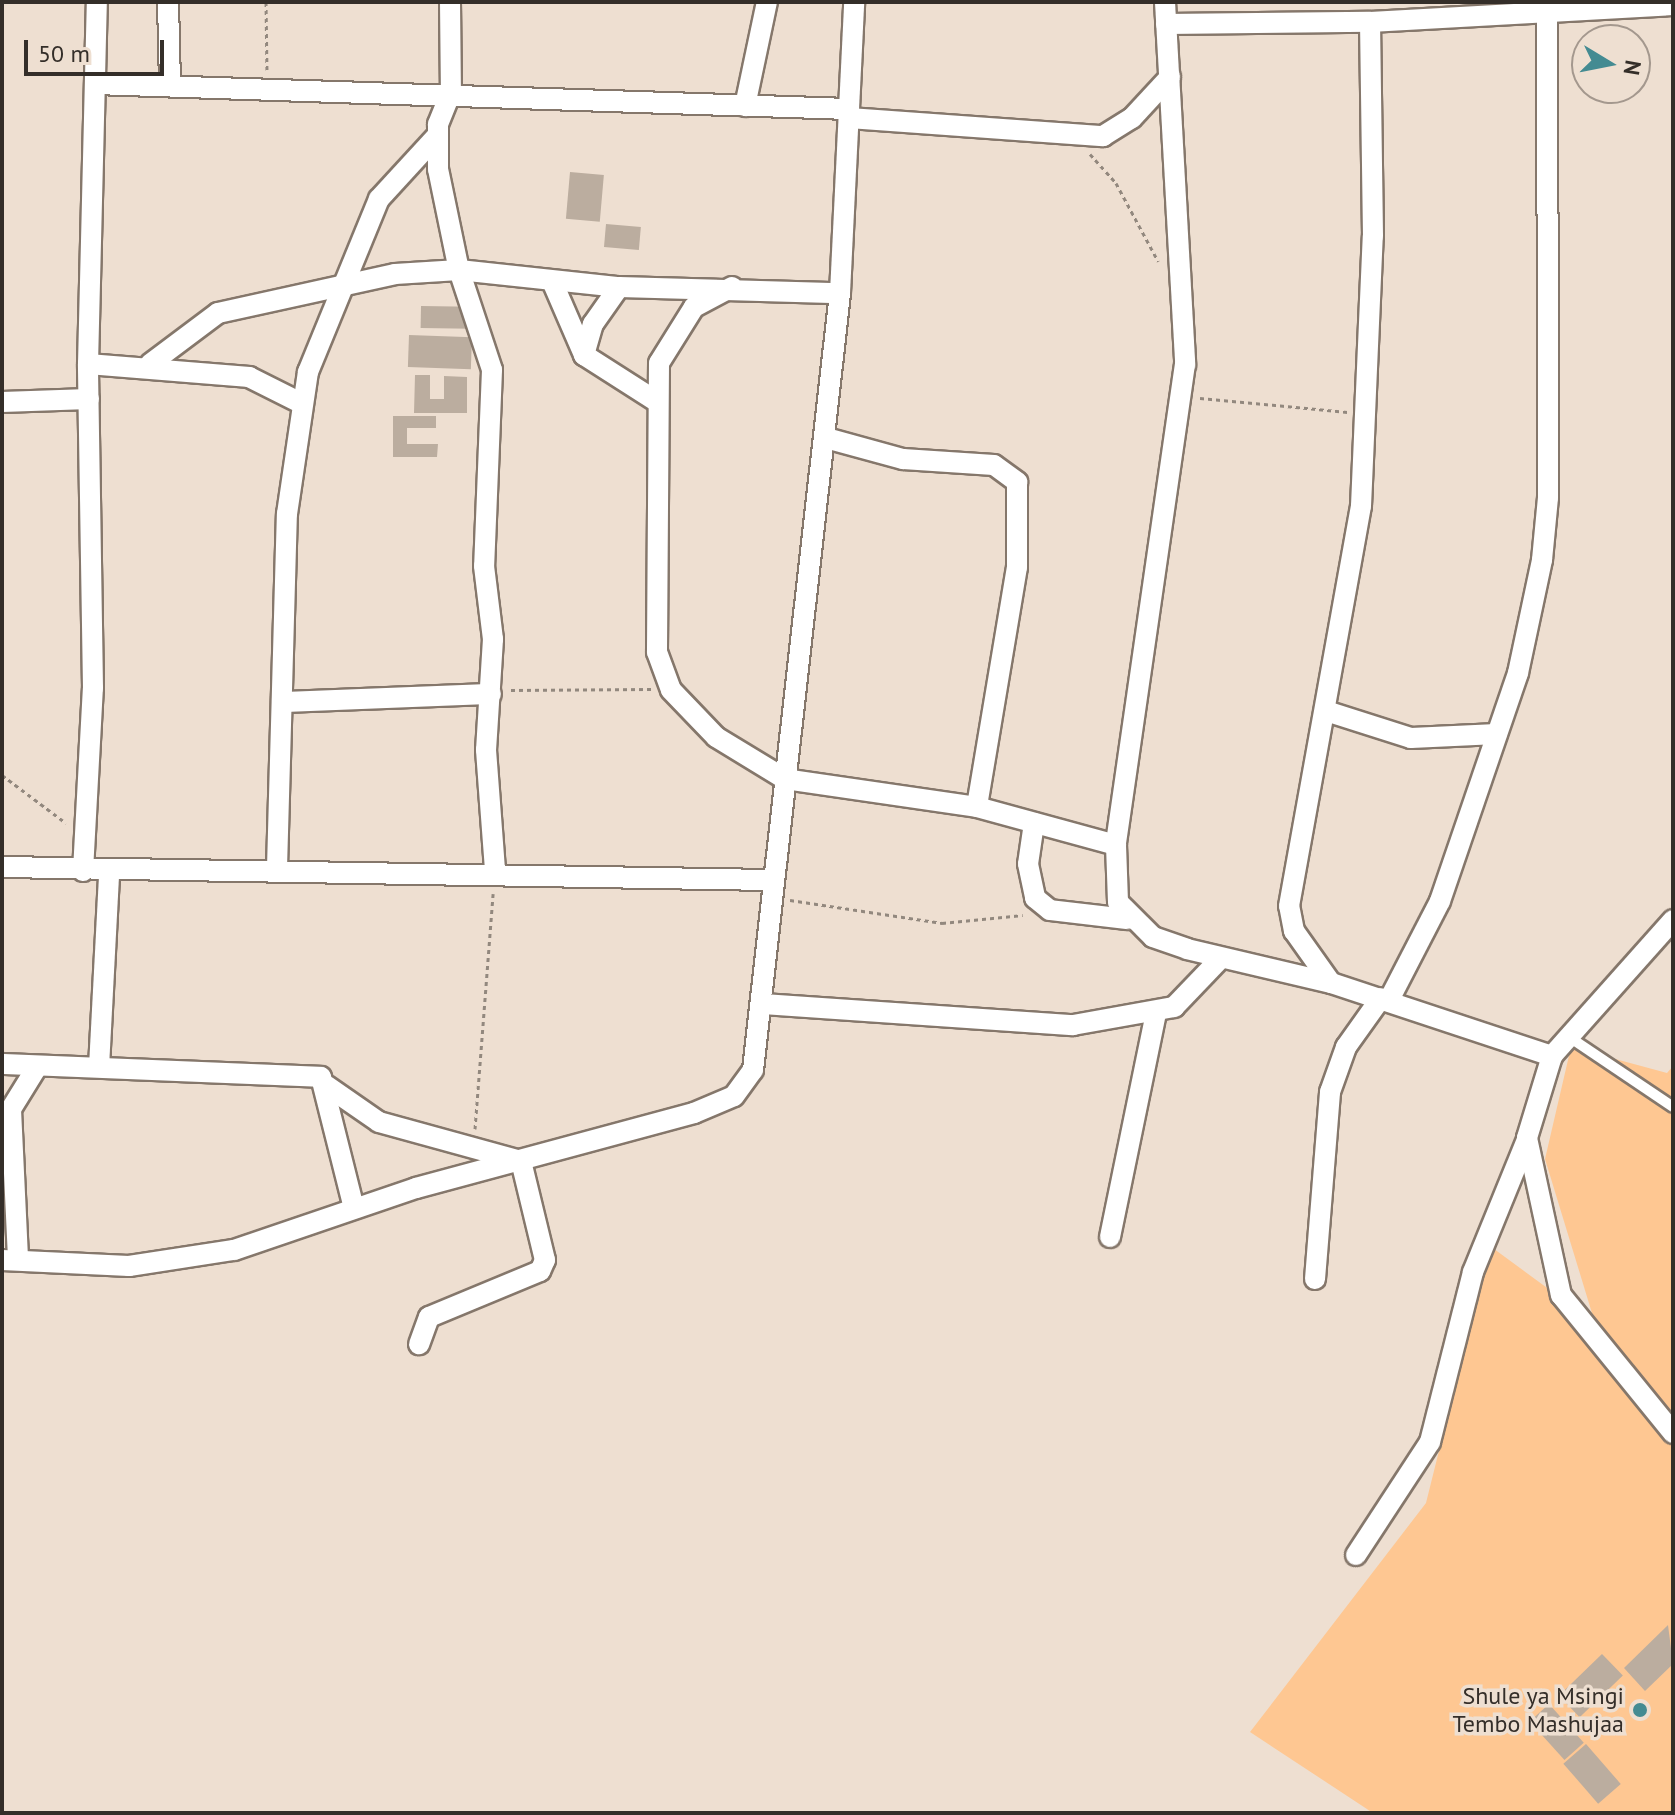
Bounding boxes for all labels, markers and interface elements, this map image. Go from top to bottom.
scale bar [28,24,168,74]
north arrow [1571,24,1651,104]
text: 50 m [38,38,90,69]
text: N [1618,58,1648,77]
place label: Shule ya Msingi Tembo Mashujaa [1453,1682,1624,1738]
marker: Shule ya Msingi Tembo Mashujaa [1631,1701,1649,1719]

